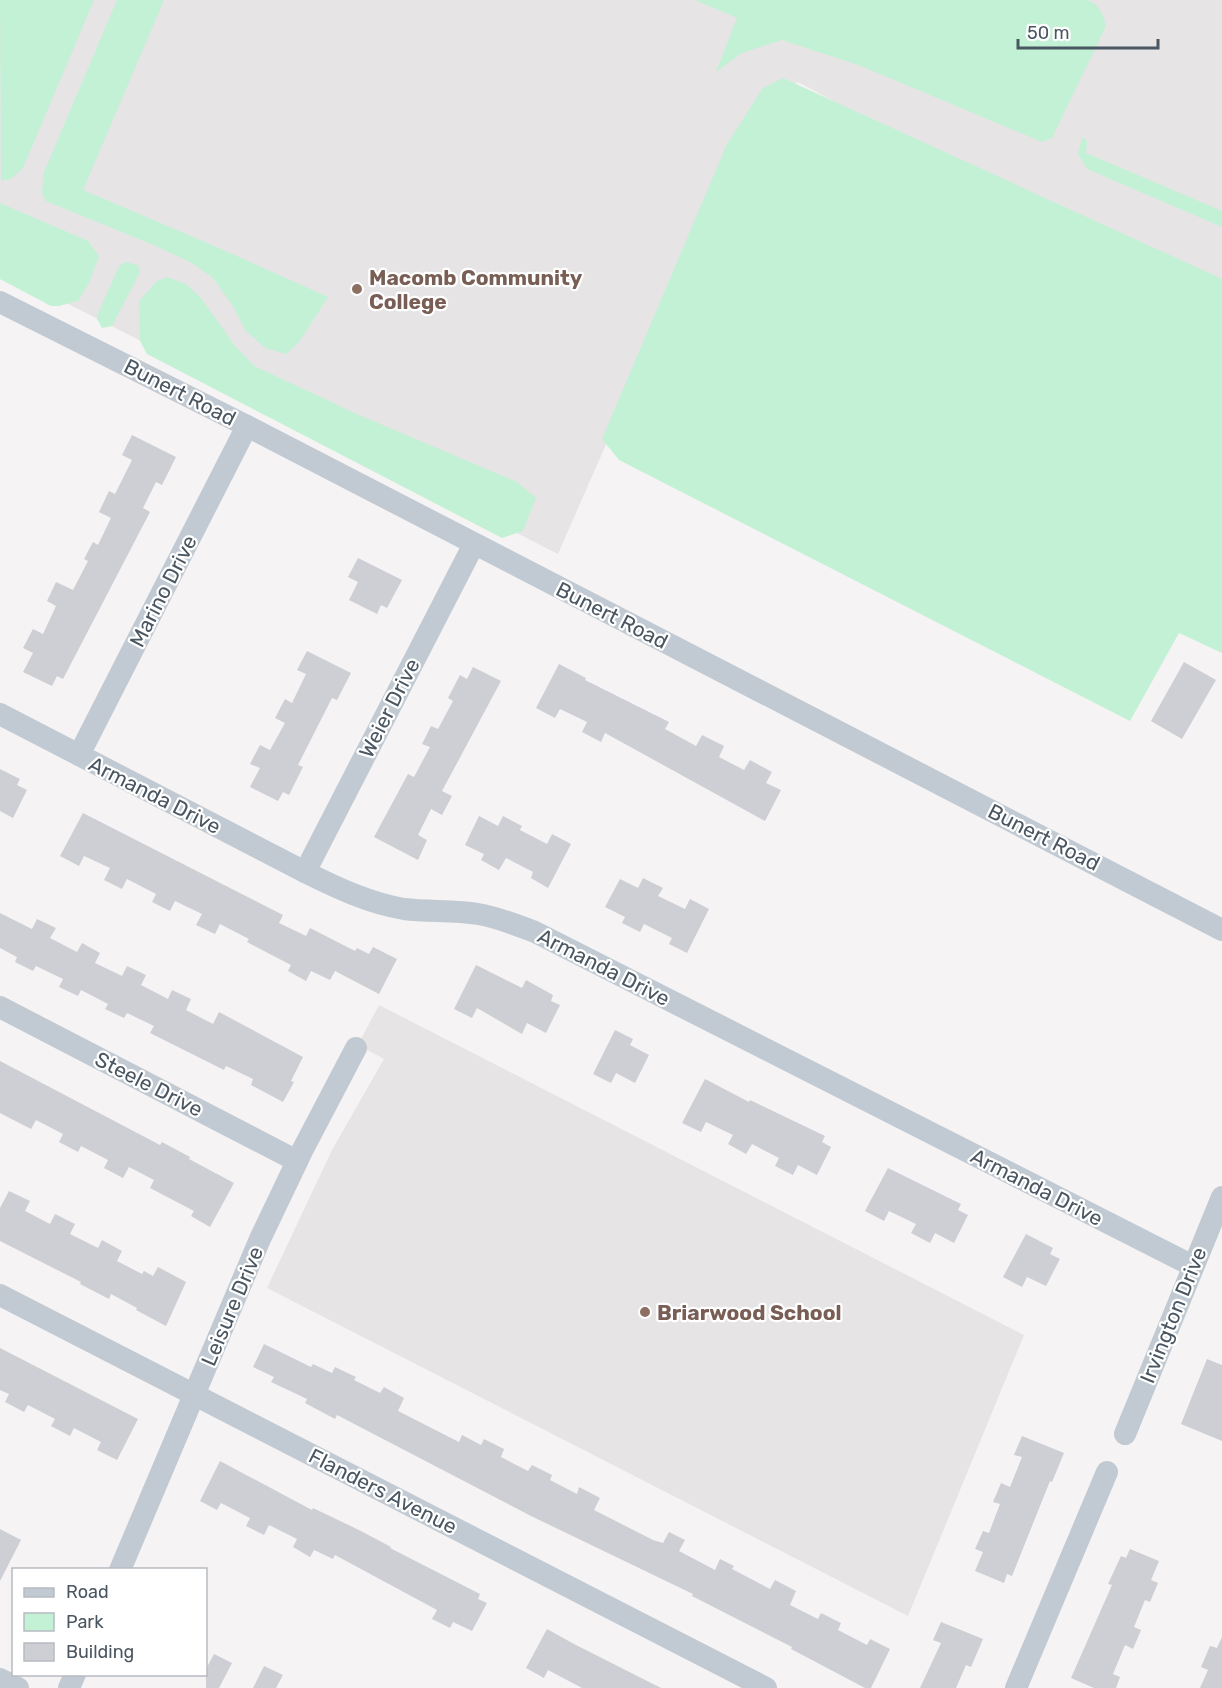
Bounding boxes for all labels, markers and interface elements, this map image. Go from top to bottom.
scale bar [1018,12,1158,50]
text: 50 m [1027,22,1070,44]
place label: Macomb Community College [369,265,583,314]
marker: Macomb Community College [350,282,364,296]
street label: Bunert Road [120,353,240,431]
street label: Marino Drive [124,531,202,651]
street label: Bunert Road [552,576,672,654]
street label: Weier Drive [353,654,425,762]
street label: Armanda Drive [85,751,225,839]
street label: Bunert Road [984,798,1104,876]
street label: Armanda Drive [534,923,674,1011]
street label: Steele Drive [91,1046,207,1122]
street label: Armanda Drive [967,1143,1107,1231]
street label: Leisure Drive [196,1243,268,1369]
street label: Irvington Drive [1134,1243,1212,1387]
place label: Briarwood School [657,1300,842,1325]
marker: Briarwood School [638,1305,652,1319]
street label: Flanders Avenue [305,1443,461,1539]
legend [12,1568,207,1676]
text: Road [66,1581,109,1603]
text: Park [66,1611,104,1633]
text: Building [66,1641,134,1663]

